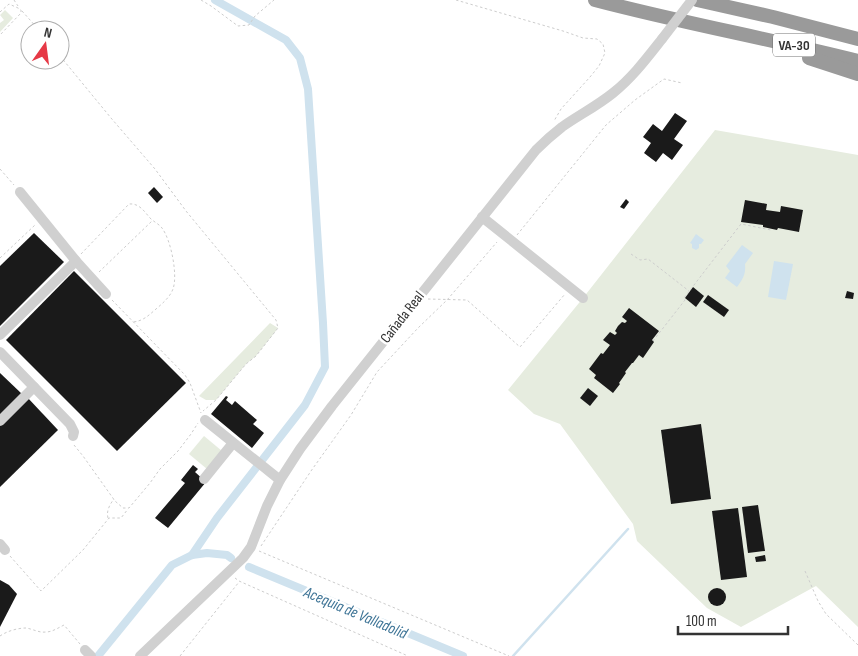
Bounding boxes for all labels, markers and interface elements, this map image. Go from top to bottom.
north arrow [20,20,70,70]
text: N [42,24,54,42]
road number: VA-30 [773,34,815,56]
street label: Cañada Real [376,288,429,347]
water label: Acequia de Valladolid [300,583,411,644]
scale bar [678,604,788,636]
text: 100 m [686,612,717,631]

